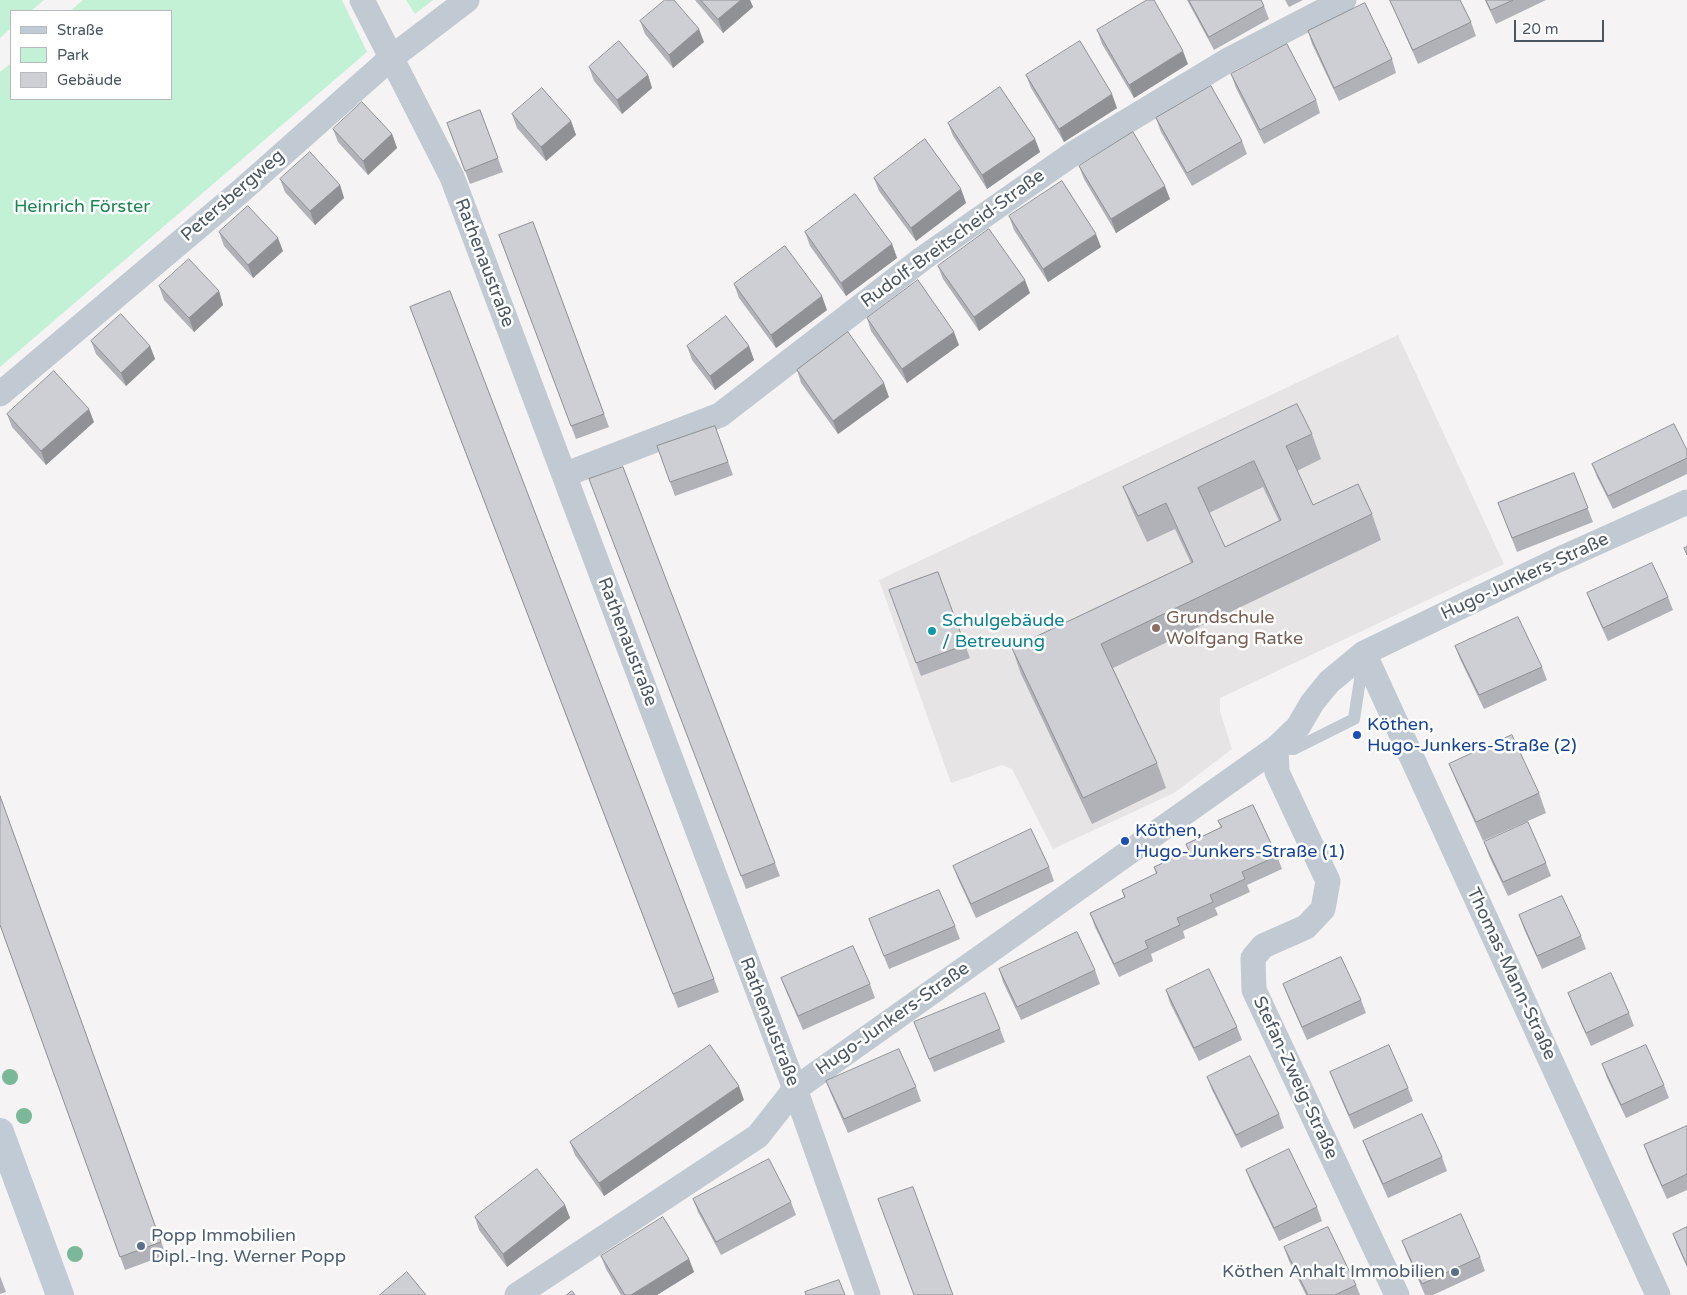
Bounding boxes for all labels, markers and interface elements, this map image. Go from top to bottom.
legend [10,10,172,100]
scale bar [1517,10,1607,42]
text: 20 m [1522,20,1559,38]
text: Straße [57,21,103,39]
text: Park [57,46,89,64]
text: Gebäude [57,71,122,89]
street label: Petersbergweg [177,145,289,247]
street label: Rudolf-Breitscheid-Straße [857,165,1049,313]
park label: Heinrich Förster [14,196,150,218]
street label: Rathenaustraße [449,196,519,330]
street label: Hugo-Junkers-Straße [1438,529,1612,625]
street label: Rathenaustraße [592,575,662,709]
place label: Grundschule Wolfgang Ratke [1166,607,1303,650]
place label: Schulgebäude / Betreuung [942,610,1064,652]
marker: Grundschule Wolfgang Ratke [1150,622,1162,634]
marker: Schulgebäude / Betreuung [926,625,938,637]
place label: Köthen, Hugo-Junkers-Straße (2) [1367,714,1577,756]
marker: Köthen, Hugo-Junkers-Straße (2) [1351,729,1363,741]
place label: Köthen, Hugo-Junkers-Straße (1) [1135,820,1345,862]
marker: Köthen, Hugo-Junkers-Straße (1) [1119,835,1131,847]
street label: Thomas-Mann-Straße [1462,884,1560,1064]
street label: Rathenaustraße [734,955,804,1089]
street label: Hugo-Junkers-Straße [812,958,974,1080]
street label: Stefan-Zweig-Straße [1248,993,1342,1163]
place label: Popp Immobilien Dipl.-Ing. Werner Popp [151,1225,346,1268]
marker: Popp Immobilien Dipl.-Ing. Werner Popp [135,1240,147,1252]
place label: Köthen Anhalt Immobilien [1222,1261,1445,1283]
marker: Köthen Anhalt Immobilien [1449,1266,1461,1278]

